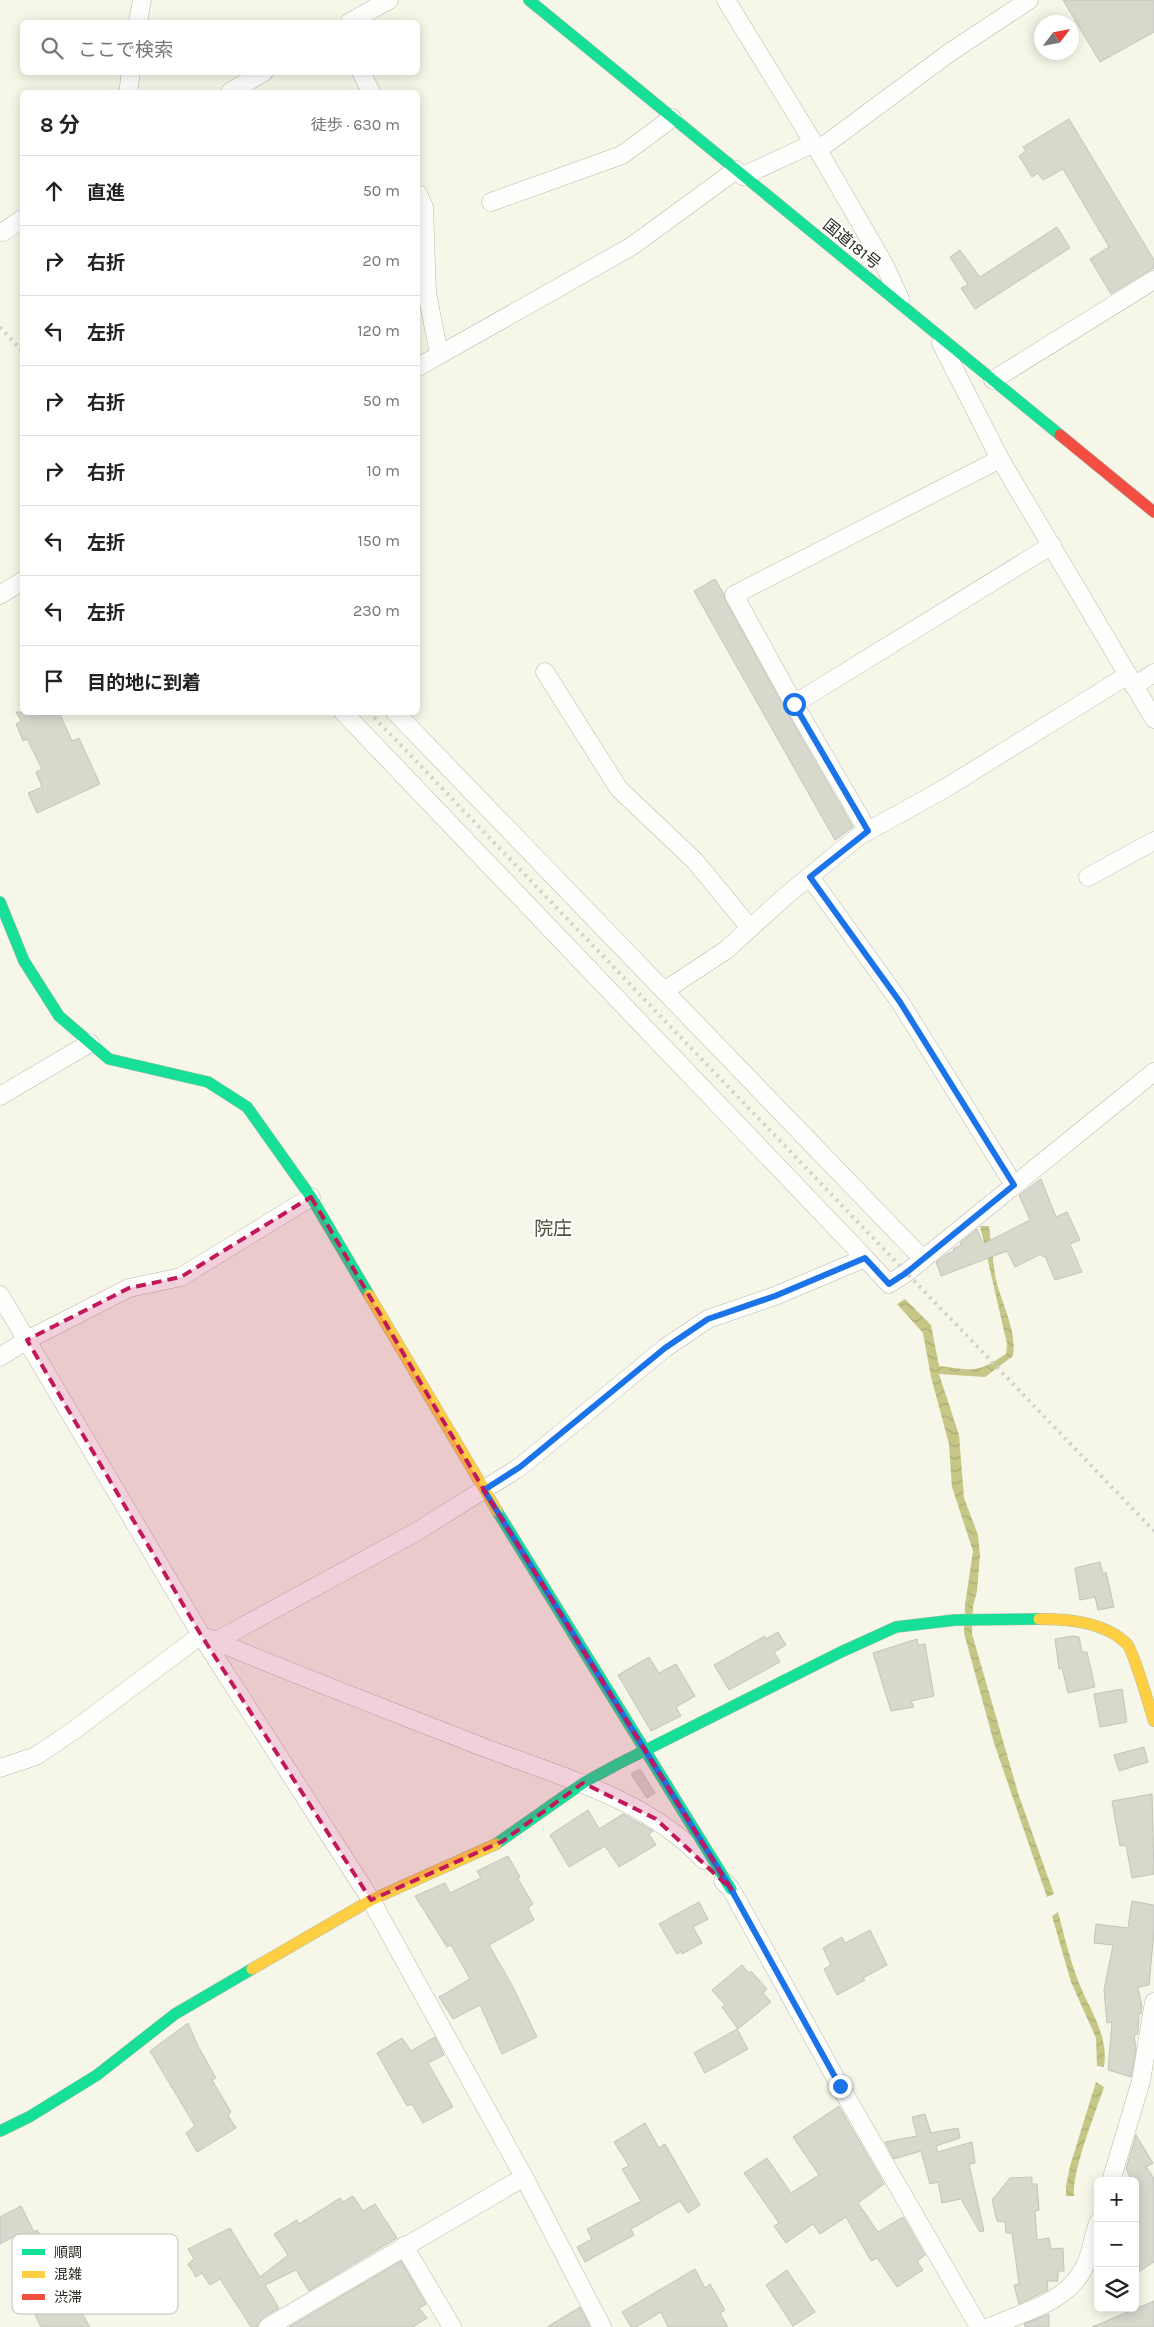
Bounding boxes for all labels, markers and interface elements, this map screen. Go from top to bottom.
north arrow [1034,15,1079,60]
search box [20,20,420,75]
icon: search [38,34,66,62]
text: ここで検索 [78,39,173,61]
text: 8 分 [40,113,80,137]
text: 徒歩 · 630 m [311,115,400,134]
icon: ahead [40,177,68,205]
text: 50 m [363,181,400,200]
text: 直進 [87,182,125,204]
street label: 国道181号 [819,215,885,273]
icon: right [40,247,68,275]
text: 20 m [362,251,400,270]
text: 右折 [87,252,125,274]
icon: left [40,317,68,345]
text: 120 m [357,321,400,340]
text: 左折 [87,322,125,344]
icon: right [40,387,68,415]
text: 50 m [363,391,400,410]
text: 右折 [87,392,125,414]
icon: right [40,457,68,485]
text: 10 m [366,461,400,480]
text: 右折 [87,462,125,484]
icon: left [40,527,68,555]
text: 150 m [357,531,400,550]
text: 左折 [87,532,125,554]
icon: left [40,597,68,625]
text: 230 m [353,601,400,620]
text: 左折 [87,602,125,624]
icon: arrive [40,667,68,695]
text: 目的地に到着 [87,672,201,694]
route start [783,693,806,716]
district label: 院庄 [534,1218,572,1240]
route end [829,2075,852,2098]
map controls [1094,2177,1139,2312]
button: + [1094,2177,1139,2222]
button: − [1094,2222,1139,2267]
legend [12,2234,178,2314]
text: 順調 [54,2244,82,2261]
text: 混雑 [54,2266,82,2283]
button: layers [1094,2267,1139,2312]
text: 渋滞 [54,2289,82,2306]

